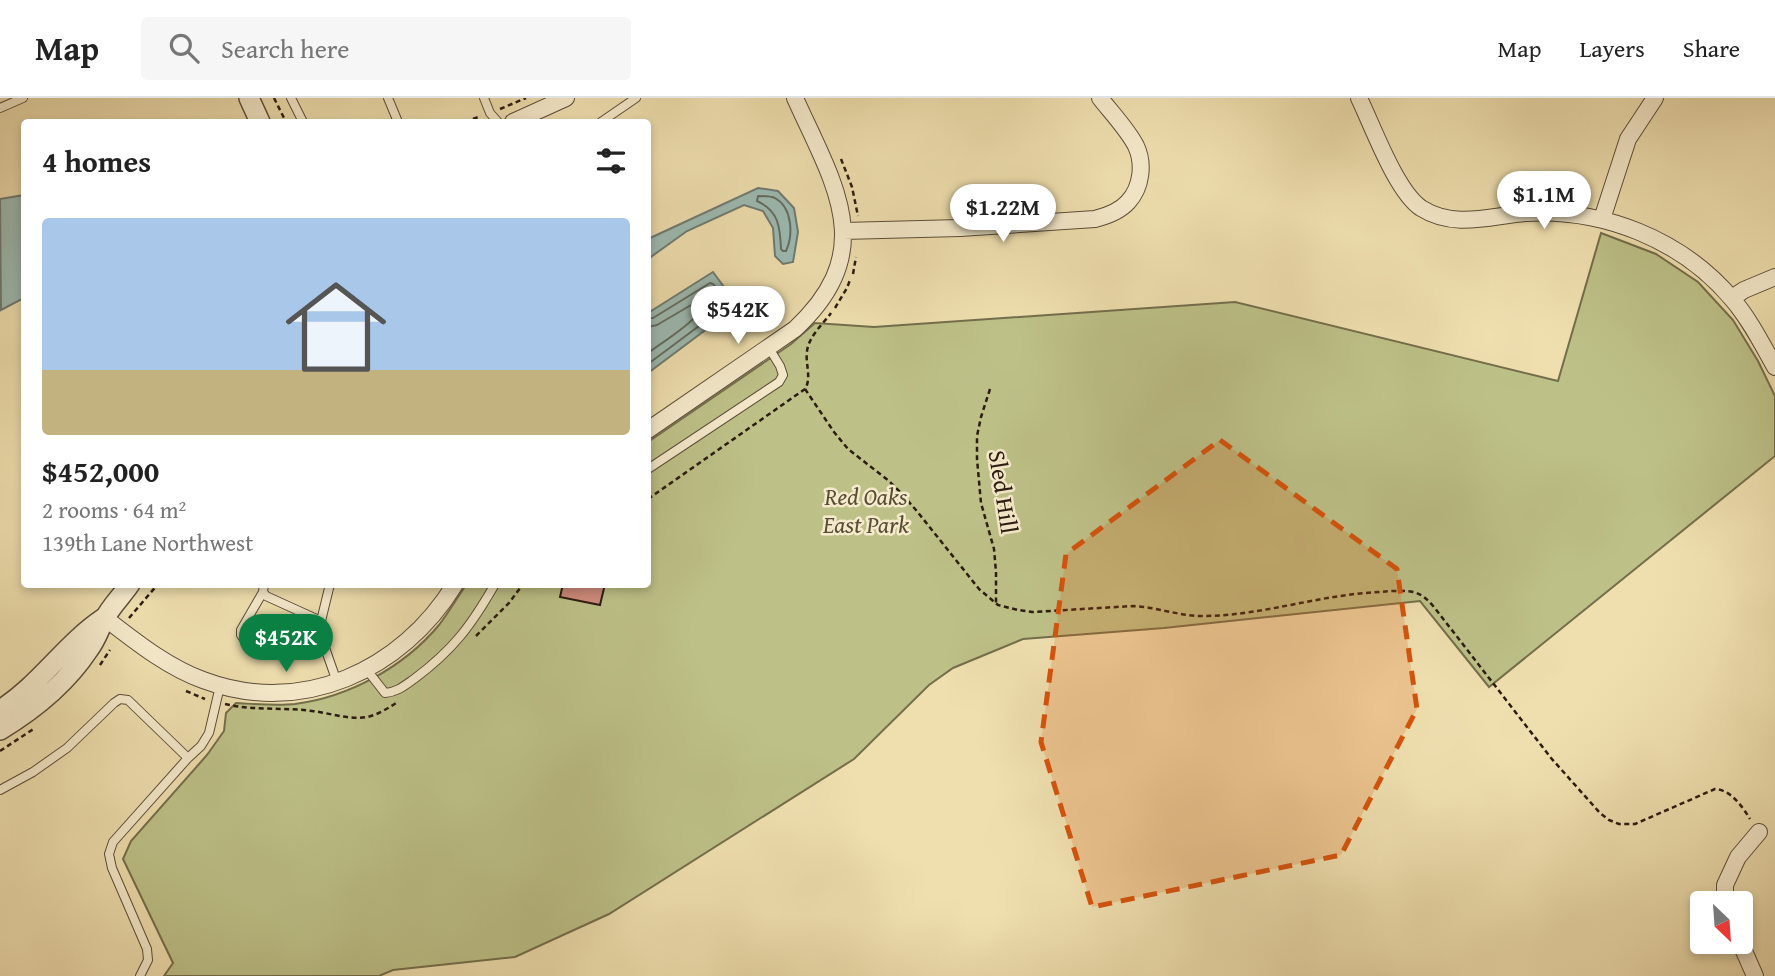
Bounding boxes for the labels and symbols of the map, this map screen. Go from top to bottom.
pin: $1.1M [1495,172,1593,231]
pin: $1.22M [946,184,1060,244]
pin: $542K [689,286,787,346]
street label: Sled Hill [980,448,1027,536]
park label: Red Oaks East Park [822,479,909,542]
pin: $452K [237,614,335,674]
north arrow [1690,891,1754,954]

